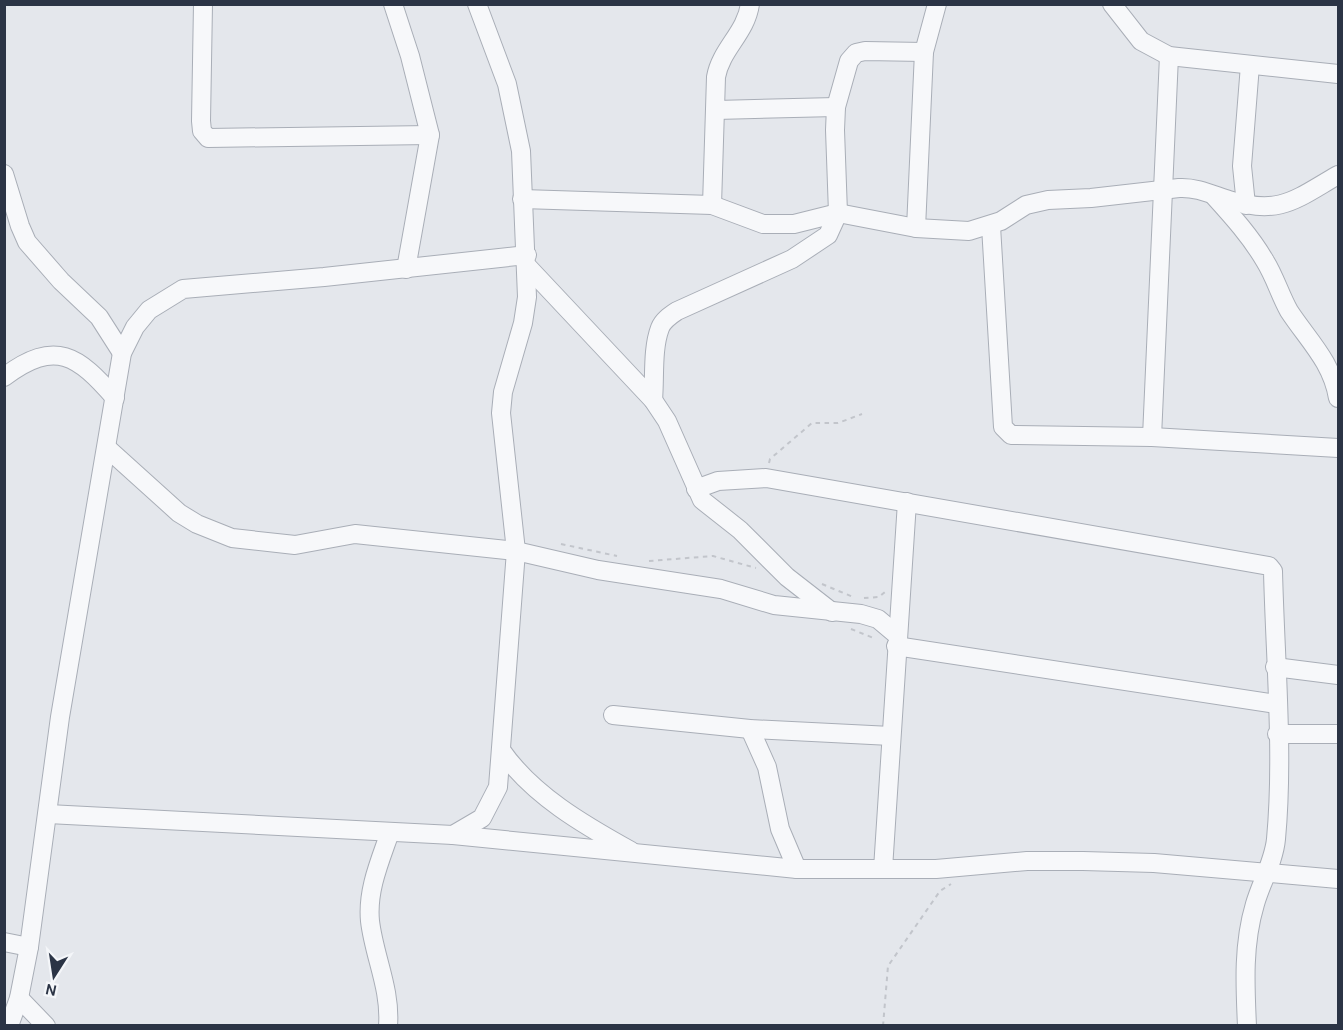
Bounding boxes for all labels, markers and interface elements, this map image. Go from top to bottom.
north arrow [24,946,84,1006]
text: N [43,980,59,1001]

